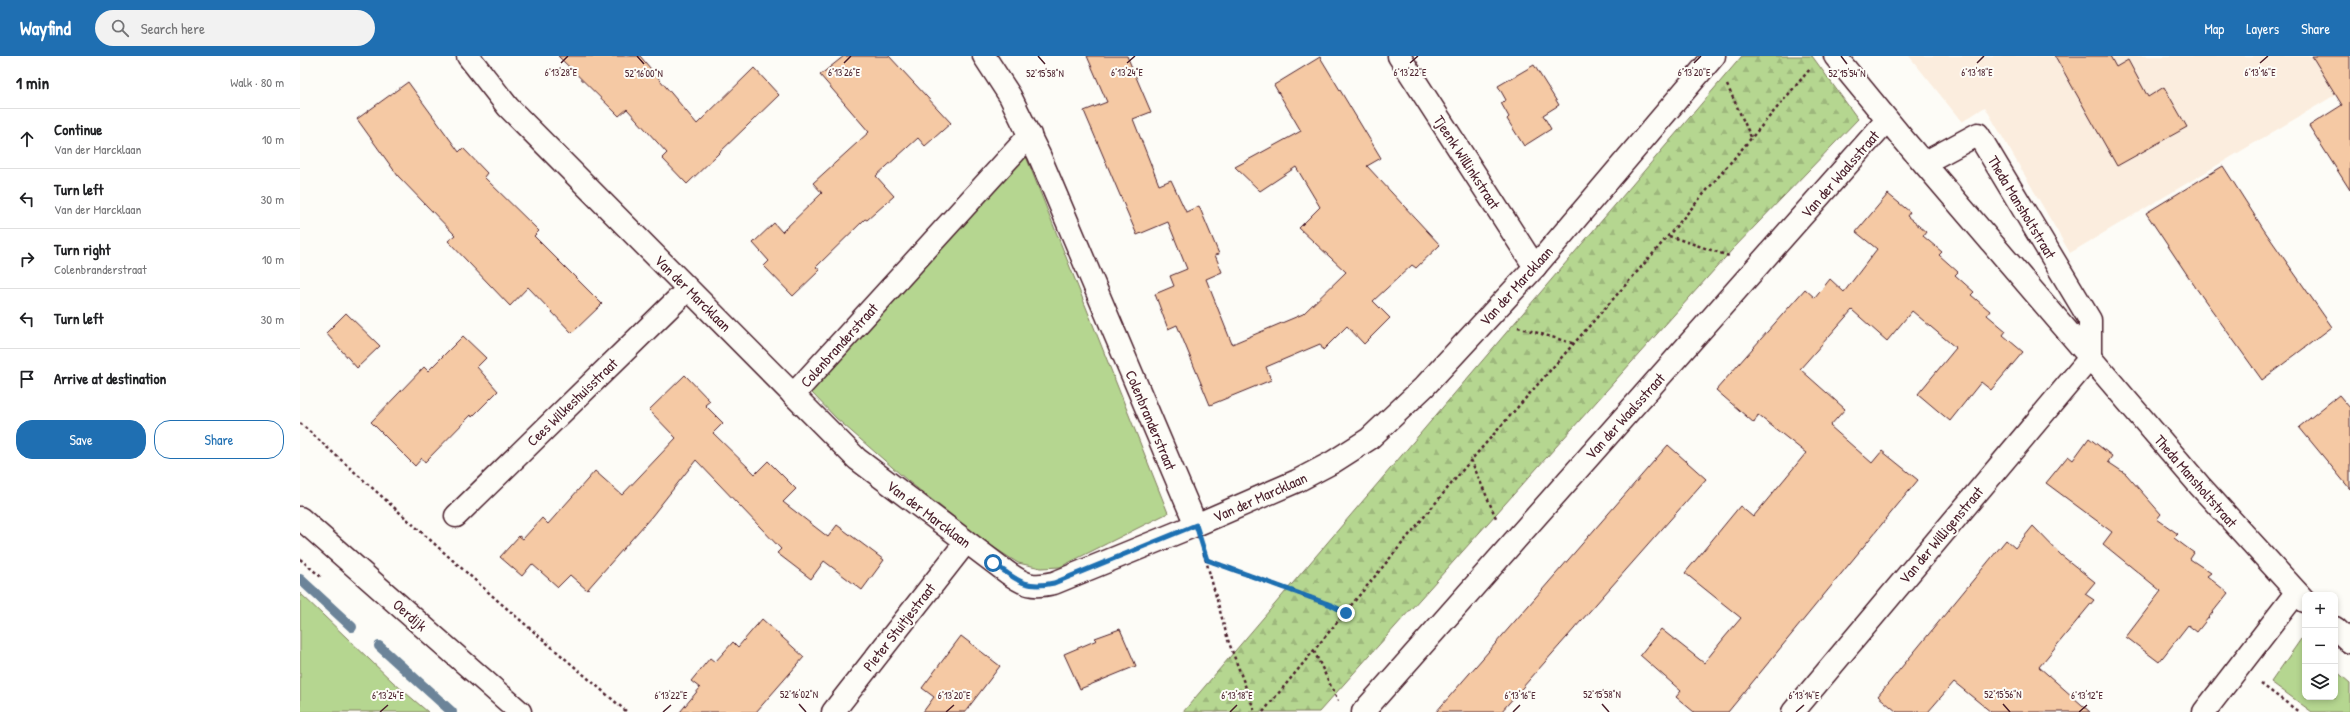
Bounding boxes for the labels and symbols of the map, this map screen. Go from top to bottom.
text: 6°13'28"E [545,66,578,79]
text: 6°13'26"E [828,66,861,79]
text: 6°13'24"E [1111,66,1144,79]
text: 6°13'22"E [1394,66,1427,79]
text: 6°13'20"E [1678,66,1711,79]
text: 6°13'18"E [1961,66,1993,79]
text: 6°13'16"E [2244,66,2276,79]
text: 52°16'00"N [625,67,663,80]
text: 52°15'58"N [1026,67,1064,80]
text: 52°15'54"N [1828,67,1866,80]
street label: Tjeenk Willinkstraat [1429,111,1506,214]
street label: Van der Waalsstraat [1796,125,1885,222]
street label: Theda Mansholtstraat [1983,151,2062,263]
street label: Van der Marcklaan [1474,241,1558,330]
street label: Van der Marcklaan [650,250,736,336]
street label: Colenbranderstraat [795,298,883,392]
street label: Cees Wilkeshuisstraat [522,353,623,451]
street label: Colenbranderstraat [1120,367,1182,474]
street label: Van der Waalsstraat [1580,367,1670,464]
street label: Theda Mansholtstraat [2150,430,2243,533]
street label: Van der Marcklaan [1210,467,1310,527]
street label: Van der Marcklaan [882,475,976,553]
street label: Van der Willigenstraat [1894,481,1988,588]
route start [984,554,1002,572]
street label: Pieter Stuitjestraat [858,578,941,675]
street label: Oerdijk [388,594,432,636]
route end [1337,604,1355,622]
text: 52°16'02"N [780,688,818,701]
text: 52°15'58"N [1583,688,1621,701]
text: 52°15'56"N [1984,688,2022,701]
text: 6°13'24"E [372,689,405,702]
text: 6°13'22"E [655,689,688,702]
text: 6°13'20"E [938,689,971,702]
text: 6°13'18"E [1221,689,1253,702]
text: 6°13'16"E [1504,689,1536,702]
text: 6°13'14"E [1789,689,1820,702]
text: 6°13'12"E [2071,689,2103,702]

